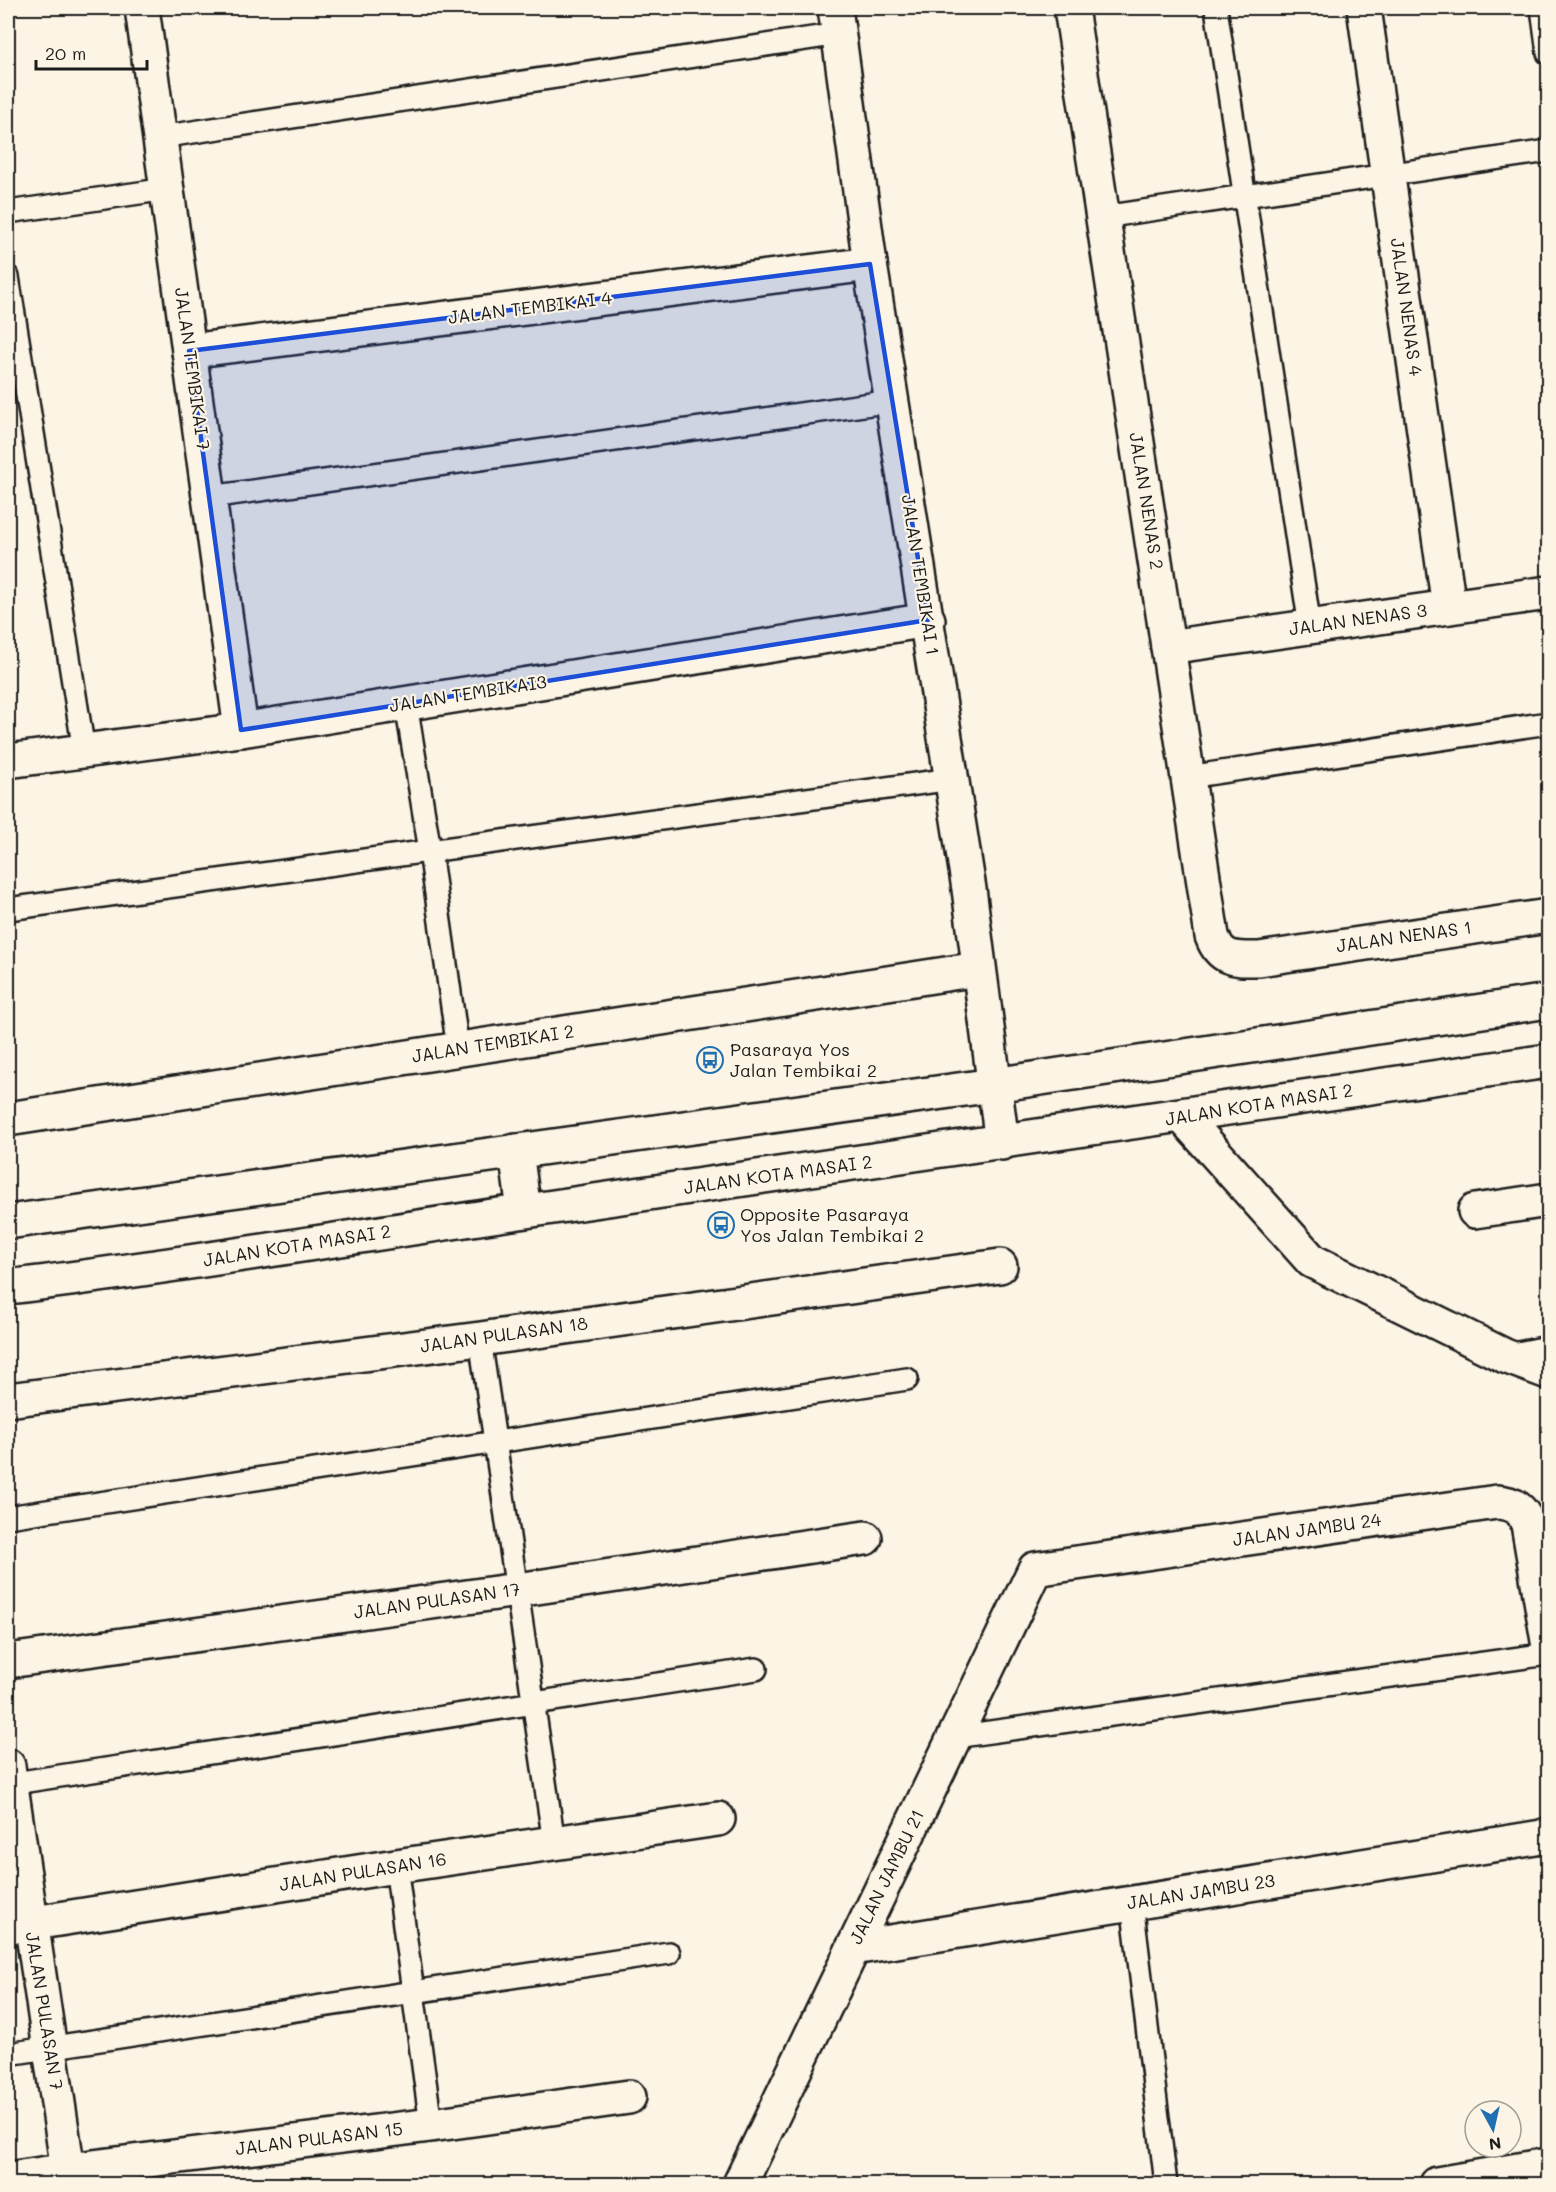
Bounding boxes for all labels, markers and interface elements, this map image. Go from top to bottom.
scale bar [36,33,147,71]
text: 20 m [45,41,86,65]
street label: JALAN NENAS 4 [1385,236,1429,378]
street label: JALAN TEMBIKAI 4 [447,285,613,329]
street label: JALAN TEMBIKAI 7 [170,286,216,452]
street label: JALAN NENAS 2 [1124,431,1170,571]
street label: JALAN TEMBIKAI 1 [896,493,946,657]
street label: JALAN NENAS 3 [1287,597,1428,641]
street label: JALAN TEMBIKAI3 [388,669,548,717]
street label: JALAN NENAS 1 [1335,915,1473,957]
street label: JALAN TEMBIKAI 2 [410,1018,576,1068]
place label: Pasaraya Yos Jalan Tembikai 2 [730,1037,877,1082]
bus stop icon: Pasaraya Yos Jalan Tembikai 2 [695,1045,725,1075]
street label: JALAN KOTA MASAI 2 [1163,1077,1354,1131]
street label: JALAN KOTA MASAI 2 [682,1149,874,1199]
place label: Opposite Pasaraya Yos Jalan Tembikai 2 [740,1202,924,1247]
bus stop icon: Opposite Pasaraya Yos Jalan Tembikai 2 [706,1210,736,1240]
street label: JALAN KOTA MASAI 2 [201,1218,392,1272]
street label: JALAN PULASAN 18 [419,1310,589,1358]
street label: JALAN JAMBU 24 [1231,1507,1383,1551]
street label: JALAN PULASAN 17 [352,1576,522,1624]
street label: JALAN JAMBU 21 [843,1805,929,1948]
street label: JALAN PULASAN 16 [278,1846,448,1896]
street label: JALAN JAMBU 23 [1125,1867,1277,1915]
street label: JALAN PULASAN 7 [21,1930,69,2092]
north arrow [1463,2099,1523,2159]
street label: JALAN PULASAN 15 [234,2116,404,2160]
text: N [1488,2133,1503,2156]

